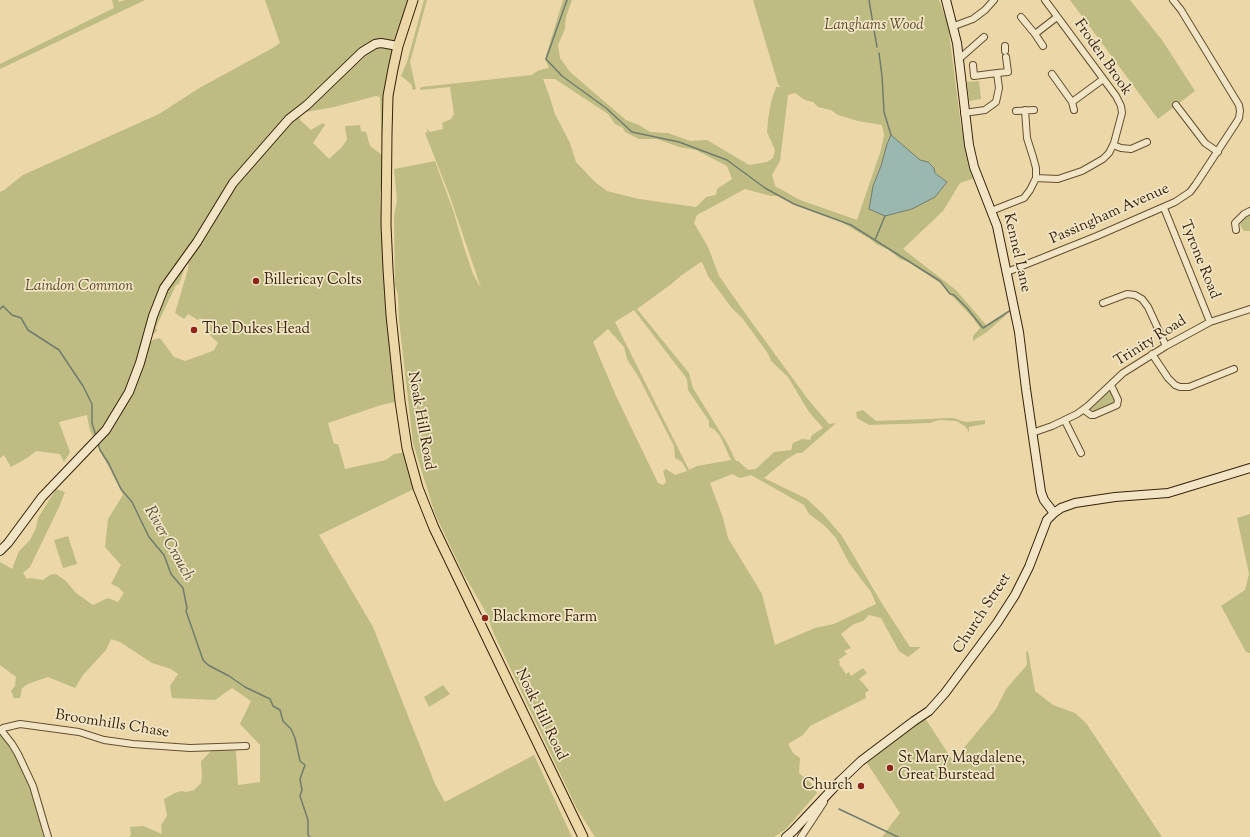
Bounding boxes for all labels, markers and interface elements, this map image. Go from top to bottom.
street label: Froden Brook [1069,16,1135,100]
park label: Langhams Wood [824,17,924,35]
street label: Passingham Avenue [1048,181,1172,249]
street label: Kennel Lane [998,212,1034,294]
street label: Tyrone Road [1175,218,1223,302]
place label: Billericay Colts [264,272,362,290]
marker: Billericay Colts [251,276,261,286]
park label: Laindon Common [25,278,133,296]
street label: Trinity Road [1112,313,1190,371]
place label: The Dukes Head [202,321,310,339]
marker: The Dukes Head [189,325,199,335]
street label: Noak Hill Road [402,370,438,472]
water label: River Crouch [139,503,197,585]
street label: Church Street [950,570,1016,658]
place label: Blackmore Farm [493,609,597,627]
marker: Blackmore Farm [480,613,490,623]
street label: Noak Hill Road [510,666,570,764]
street label: Broomhills Chase [54,707,170,743]
place label: St Mary Magdalene, Great Burstead [898,750,1025,785]
marker: St Mary Magdalene, Great Burstead [885,763,895,773]
place label: Church [802,777,853,795]
marker: Church [856,781,866,791]

